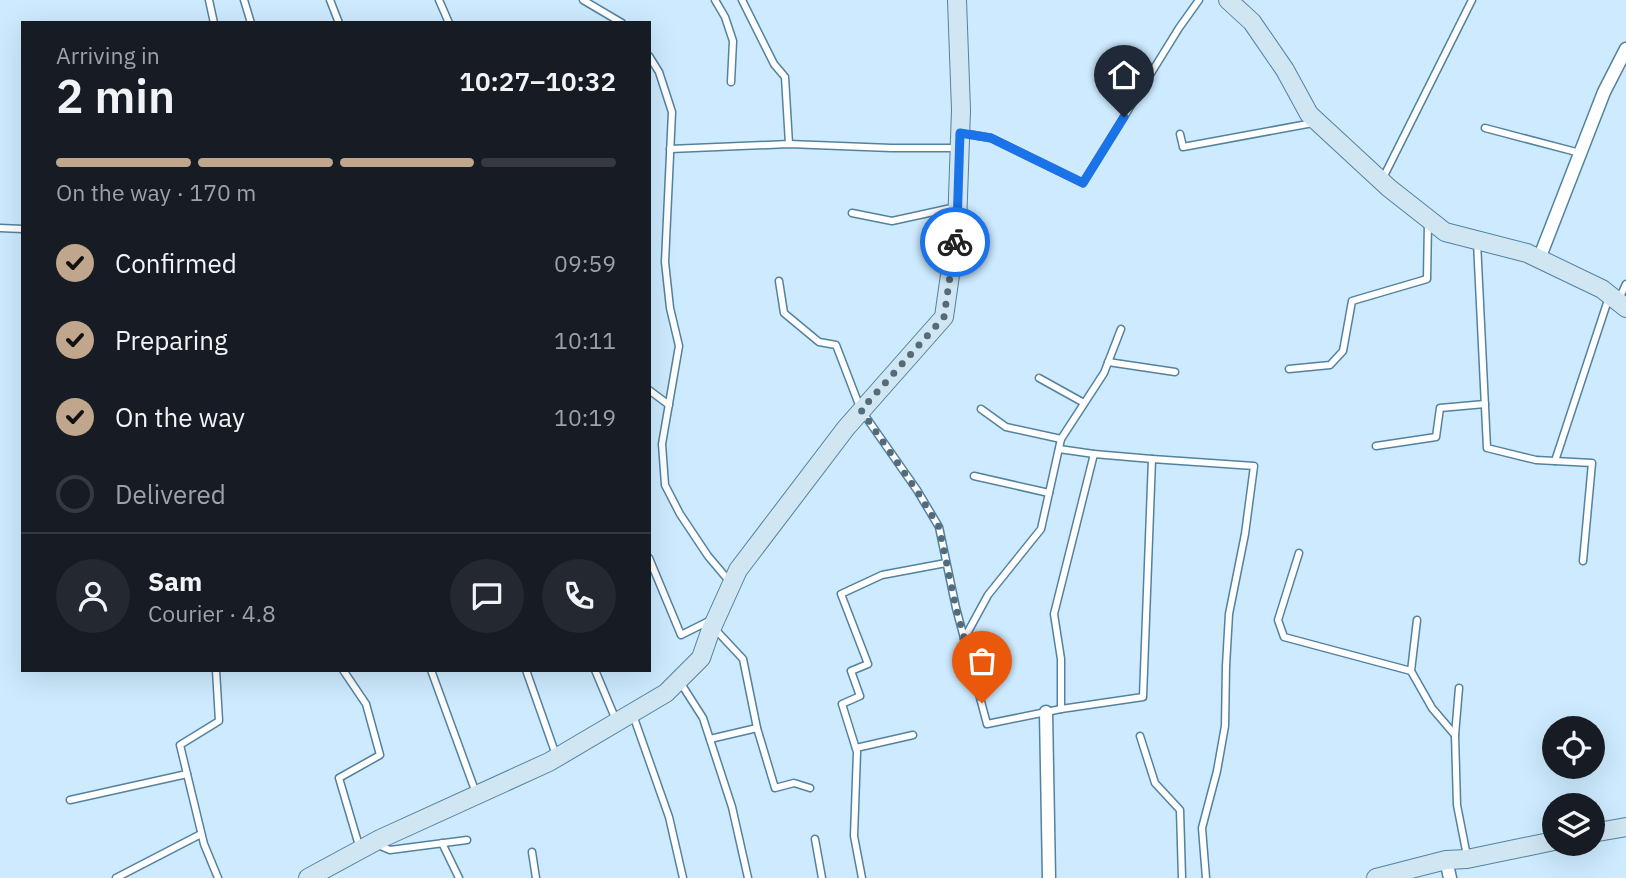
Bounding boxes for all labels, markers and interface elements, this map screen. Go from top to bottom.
text: Arriving in [56,40,160,70]
pin [1094,45,1154,117]
icon: home [1105,56,1143,94]
text: 10:27–10:32 [459,64,616,98]
text: 2 min [56,66,175,126]
text: On the way · 170 m [56,177,256,207]
courier [920,207,990,277]
icon: bike [936,223,974,261]
icon: check [56,244,94,282]
text: Confirmed [115,246,237,280]
text: 09:59 [554,248,616,278]
icon: check [56,321,94,359]
text: Preparing [115,323,228,357]
text: 10:11 [554,325,616,355]
icon: check [56,398,94,436]
text: On the way [115,400,245,434]
text: 10:19 [554,402,616,432]
text: Delivered [115,477,226,511]
button: person [56,559,130,633]
button: chat [450,559,524,633]
button: phone [542,559,616,633]
text: Sam [148,564,202,598]
text: Courier · 4.8 [148,598,276,628]
pin [952,631,1012,703]
icon: bag [963,642,1001,680]
map controls [1542,716,1605,856]
button: locate [1542,716,1605,779]
button: layers [1542,793,1605,856]

